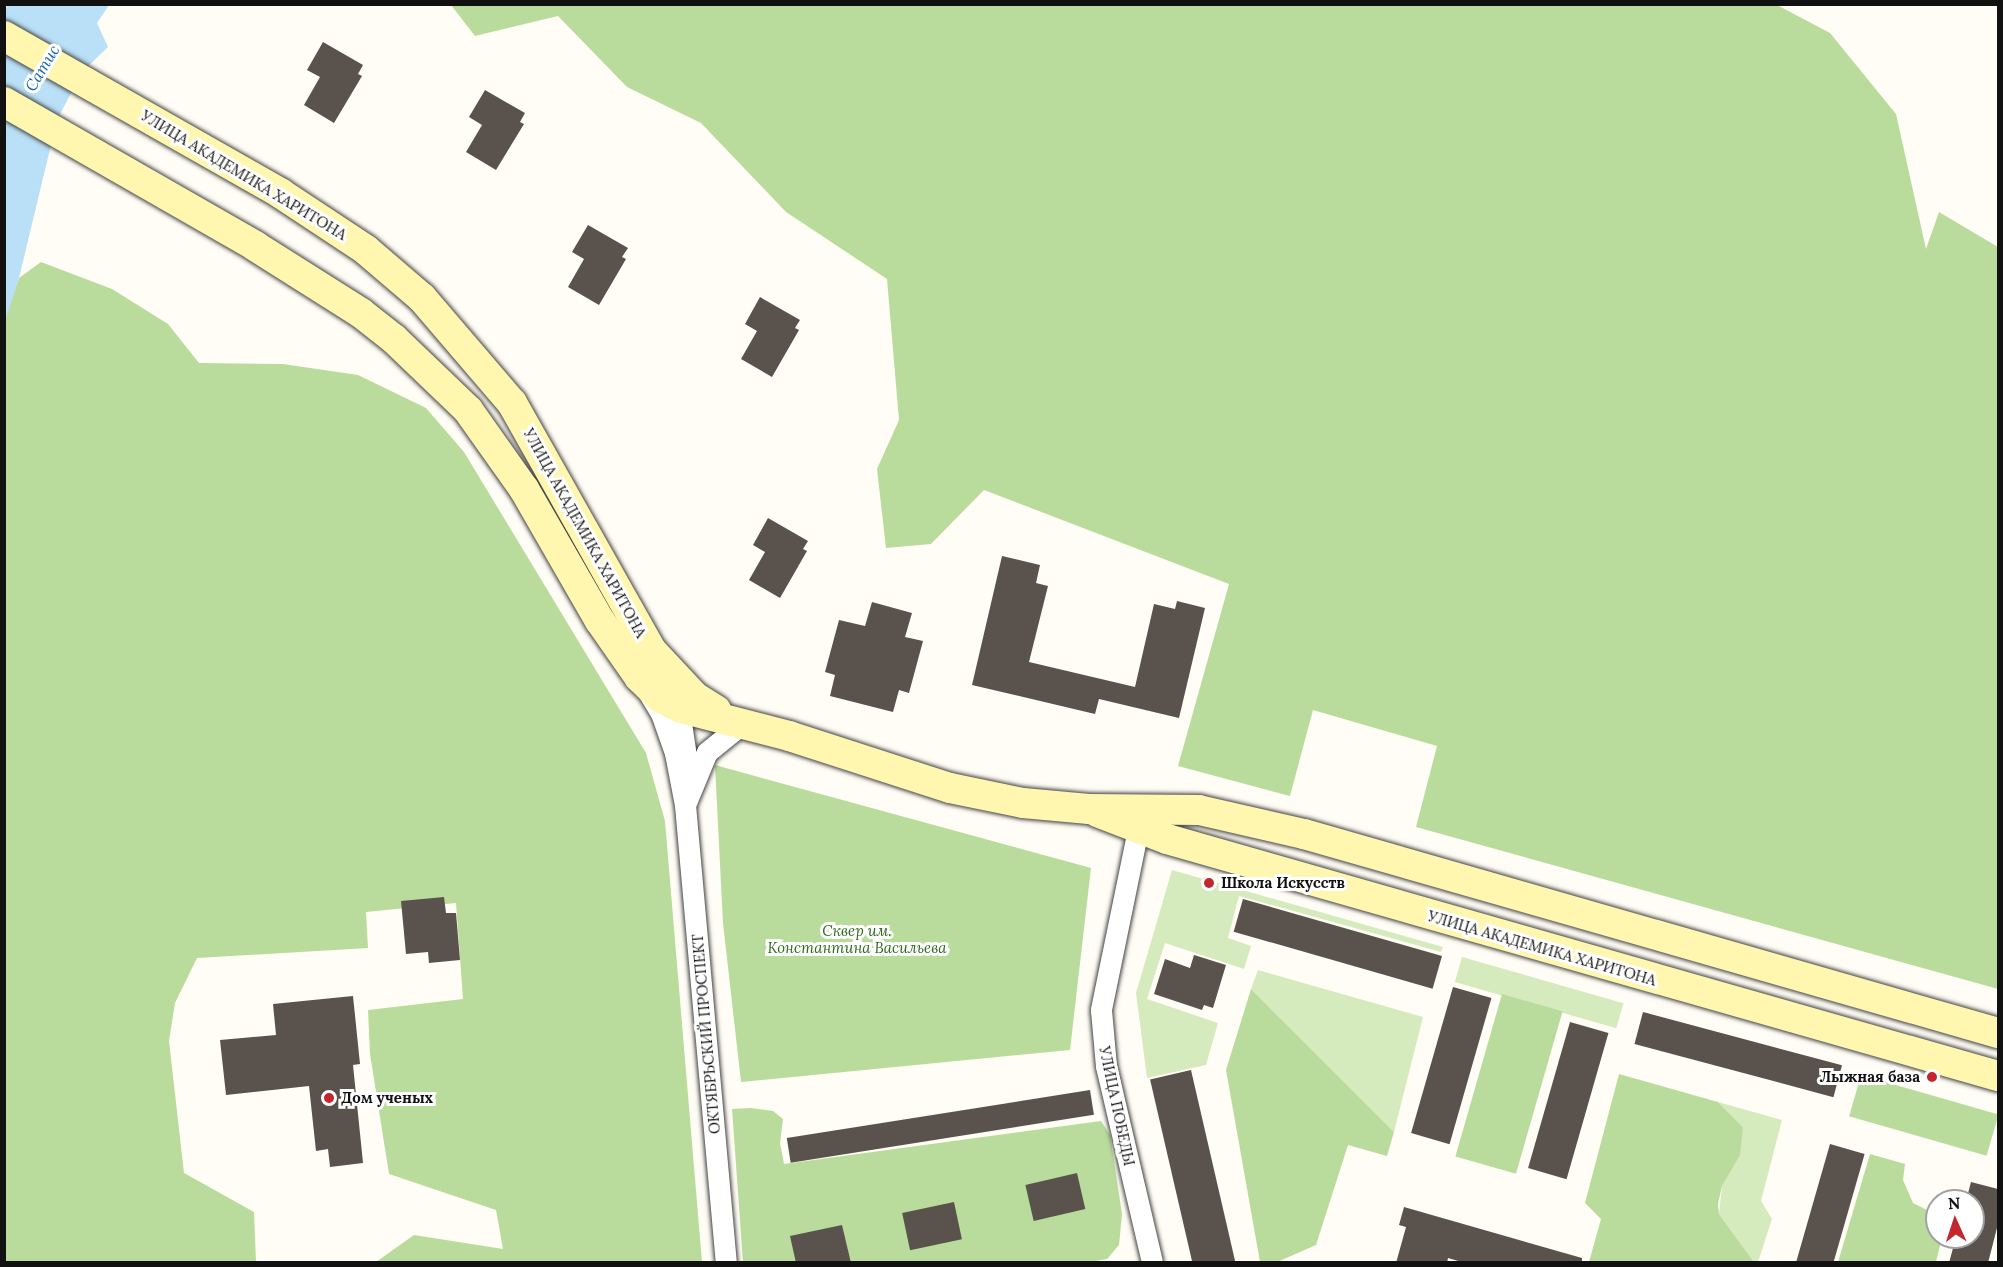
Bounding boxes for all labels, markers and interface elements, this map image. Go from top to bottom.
water label: Сатис [21,41,63,95]
street label: УЛИЦА АКАДЕМИКА ХАРИТОНА [138,106,350,244]
street label: УЛИЦА АКАДЕМИКА ХАРИТОНА [520,425,650,641]
place label: Школа Искусств [1221,874,1345,892]
marker: Школа Искусств [1202,876,1216,890]
street label: УЛИЦА АКАДЕМИКА ХАРИТОНА [1426,907,1658,989]
park label: Сквер им. Константина Васильева [768,921,946,956]
street label: ОКТЯБРЬСКИЙ ПРОСПЕКТ [688,933,724,1135]
street label: УЛИЦА ПОБЕДЫ [1096,1045,1138,1167]
place label: Лыжная база [1819,1068,1920,1086]
marker: Лыжная база [1925,1070,1939,1084]
place label: Дом ученых [341,1089,433,1107]
marker: Дом ученых [322,1091,336,1105]
north arrow [1925,1189,1985,1249]
text: N [1947,1193,1961,1213]

